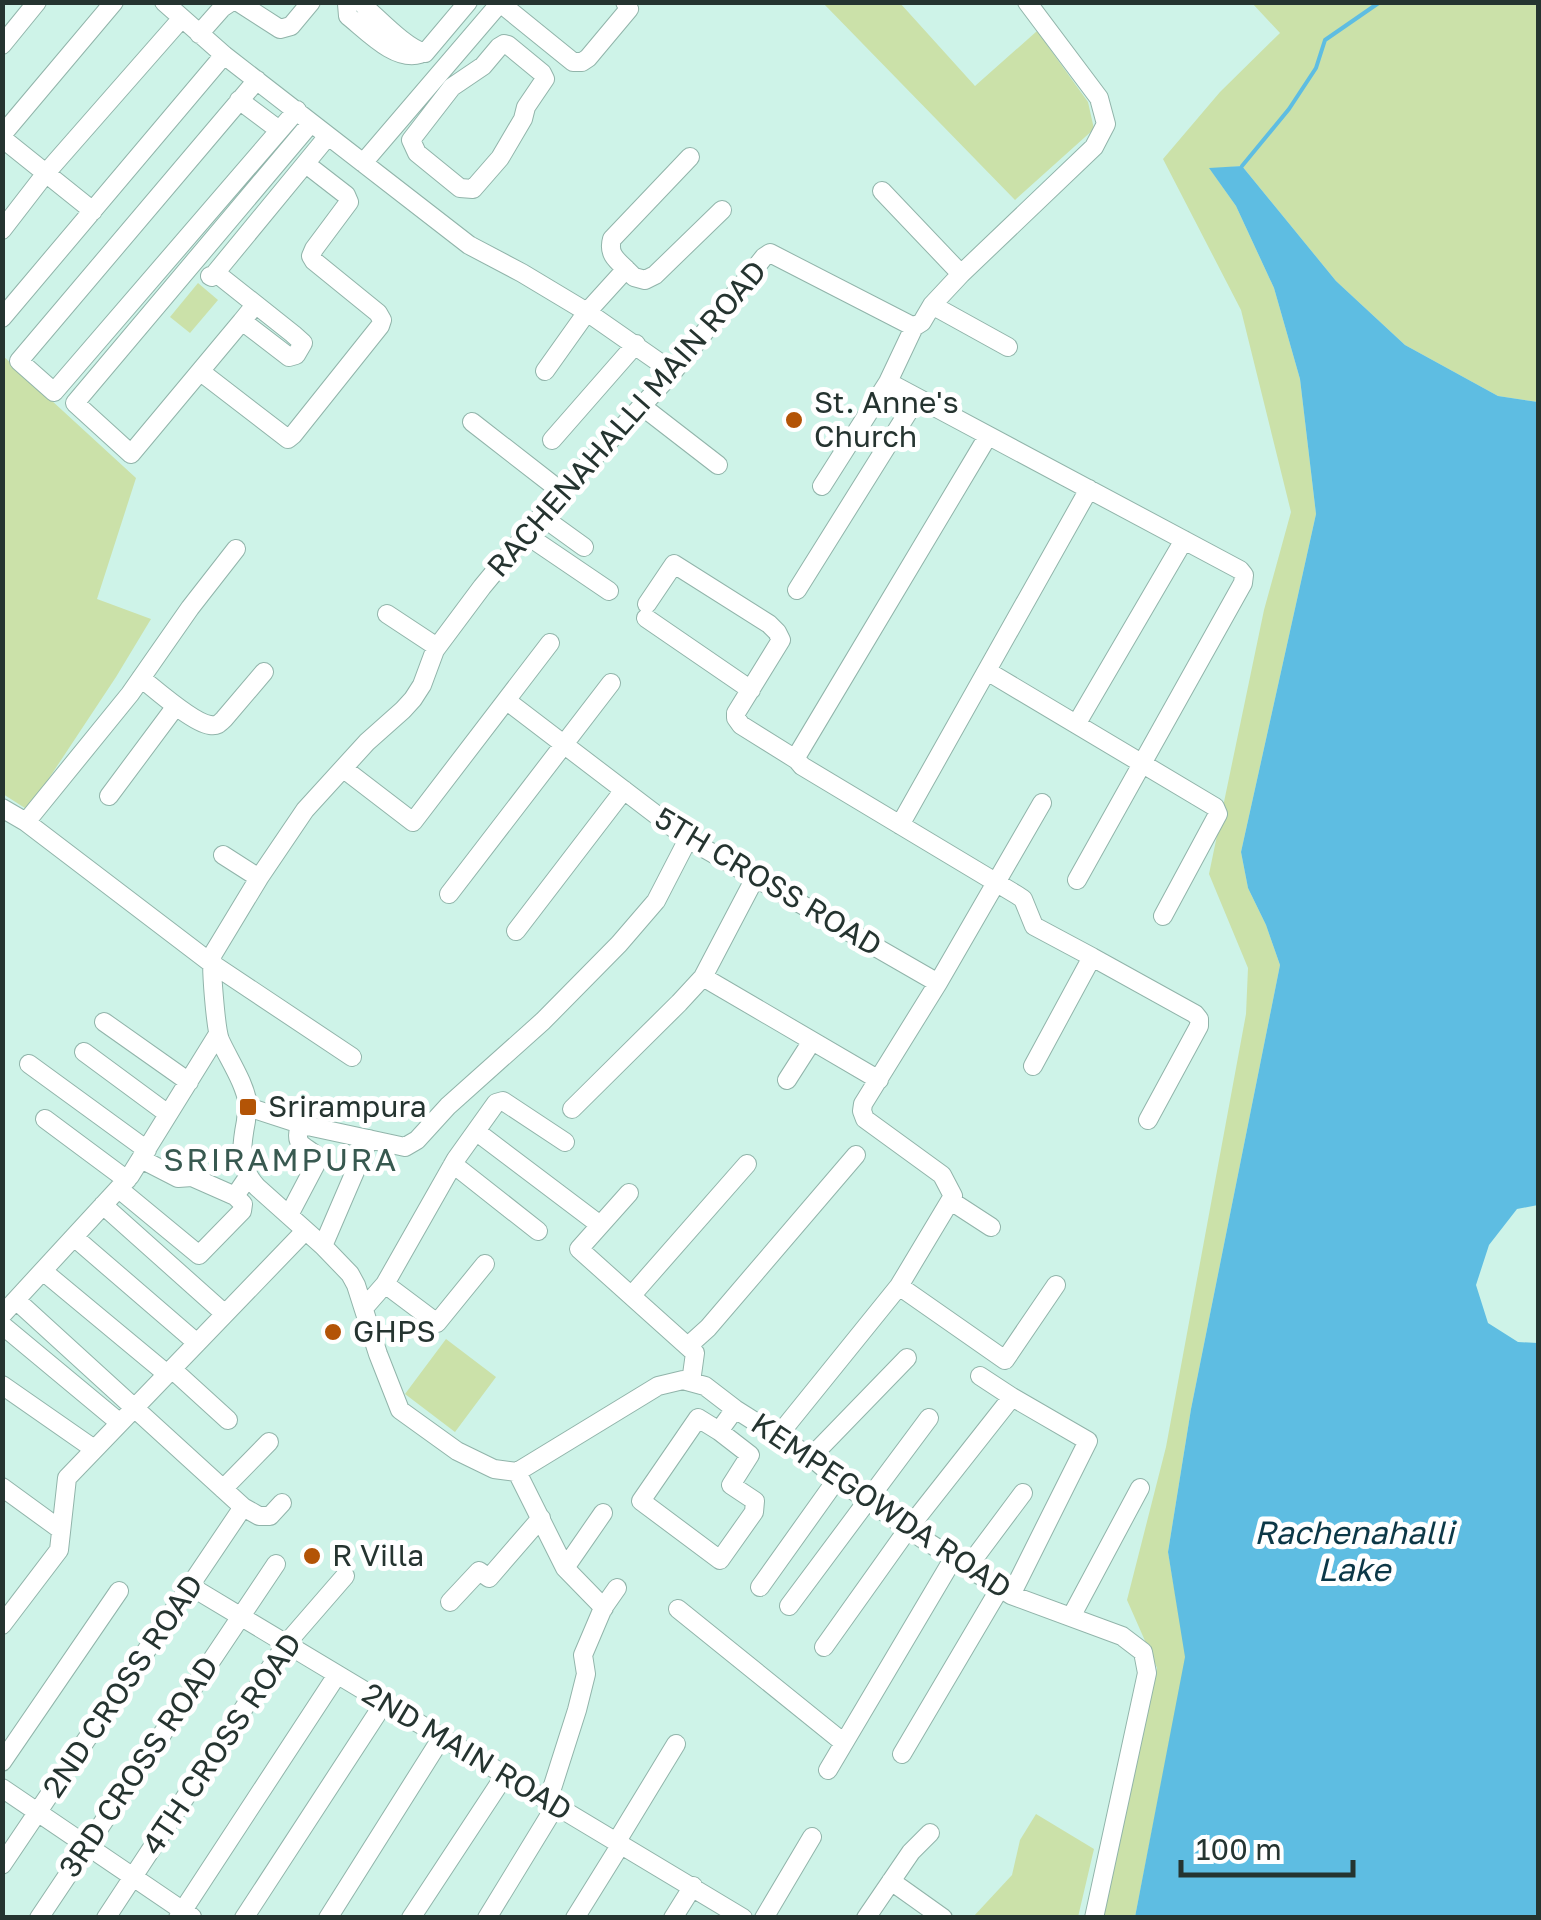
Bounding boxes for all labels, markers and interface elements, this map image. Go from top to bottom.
street label: RACHENAHALLI MAIN ROAD [479,253,773,584]
place label: St. Anne's Church [814,384,959,454]
marker: St. Anne's Church [783,409,805,431]
street label: 5TH CROSS ROAD [649,799,888,963]
place label: Srirampura [268,1088,427,1124]
marker: Srirampura [237,1096,259,1118]
district label: SRIRAMPURA [163,1140,399,1178]
place label: GHPS [353,1313,436,1349]
marker: GHPS [322,1321,344,1343]
street label: KEMPEGOWDA ROAD [745,1405,1018,1606]
water label: Rachenahalli Lake [1254,1513,1457,1588]
place label: R Villa [332,1537,424,1573]
marker: R Villa [301,1545,323,1567]
street label: 2ND CROSS ROAD [34,1567,210,1804]
street label: 4TH CROSS ROAD [134,1626,309,1861]
street label: 3RD CROSS ROAD [51,1649,225,1884]
street label: 2ND MAIN ROAD [356,1675,579,1828]
scale bar [1181,1815,1354,1877]
text: 100 m [1196,1831,1282,1867]

